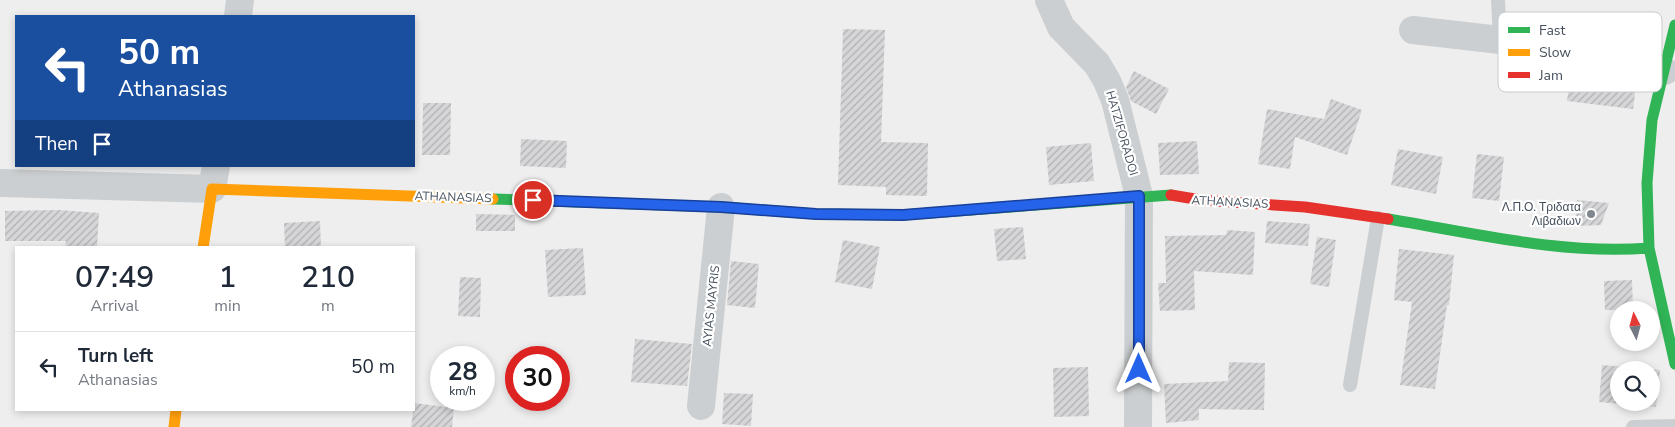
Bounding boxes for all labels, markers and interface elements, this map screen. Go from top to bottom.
legend [1498,12,1662,92]
text: Fast [1539,21,1565,40]
text: 50 m [118,29,200,76]
icon: left [35,35,100,100]
text: Slow [1539,43,1571,62]
text: Jam [1538,66,1563,85]
text: Athanasias [118,74,228,104]
street label: HATZIFORADOI [1102,89,1142,177]
icon: arrive [88,130,116,158]
text: Then [35,131,78,157]
pin [512,179,554,221]
icon: arrive [519,186,547,214]
street label: ATHANASIAS [414,188,492,206]
street label: ATHANASIAS [1191,192,1269,212]
place label: Λ.Π.Ο. Τριδατα Λιβαδιων [1502,199,1581,229]
marker: Λ.Π.Ο. Τριδατα Λιβαδιων [1585,208,1597,220]
text: 07:49 [75,257,154,298]
text: 1 [219,257,237,298]
text: 210 [301,257,355,298]
street label: AYIAS MAYRIS [699,265,723,347]
text: Arrival [91,295,139,317]
text: min [214,295,241,317]
text: m [321,295,335,317]
north arrow [1610,301,1660,351]
map controls [1610,301,1660,411]
position arrow [1112,342,1164,394]
text: Turn left [78,343,153,369]
speed limit sign: 30 [505,346,570,411]
icon: left [35,353,63,381]
text: 50 m [351,354,395,380]
text: 28 [447,355,478,389]
button: search [1610,361,1660,411]
text: Athanasias [78,369,158,391]
text: km/h [449,383,476,399]

